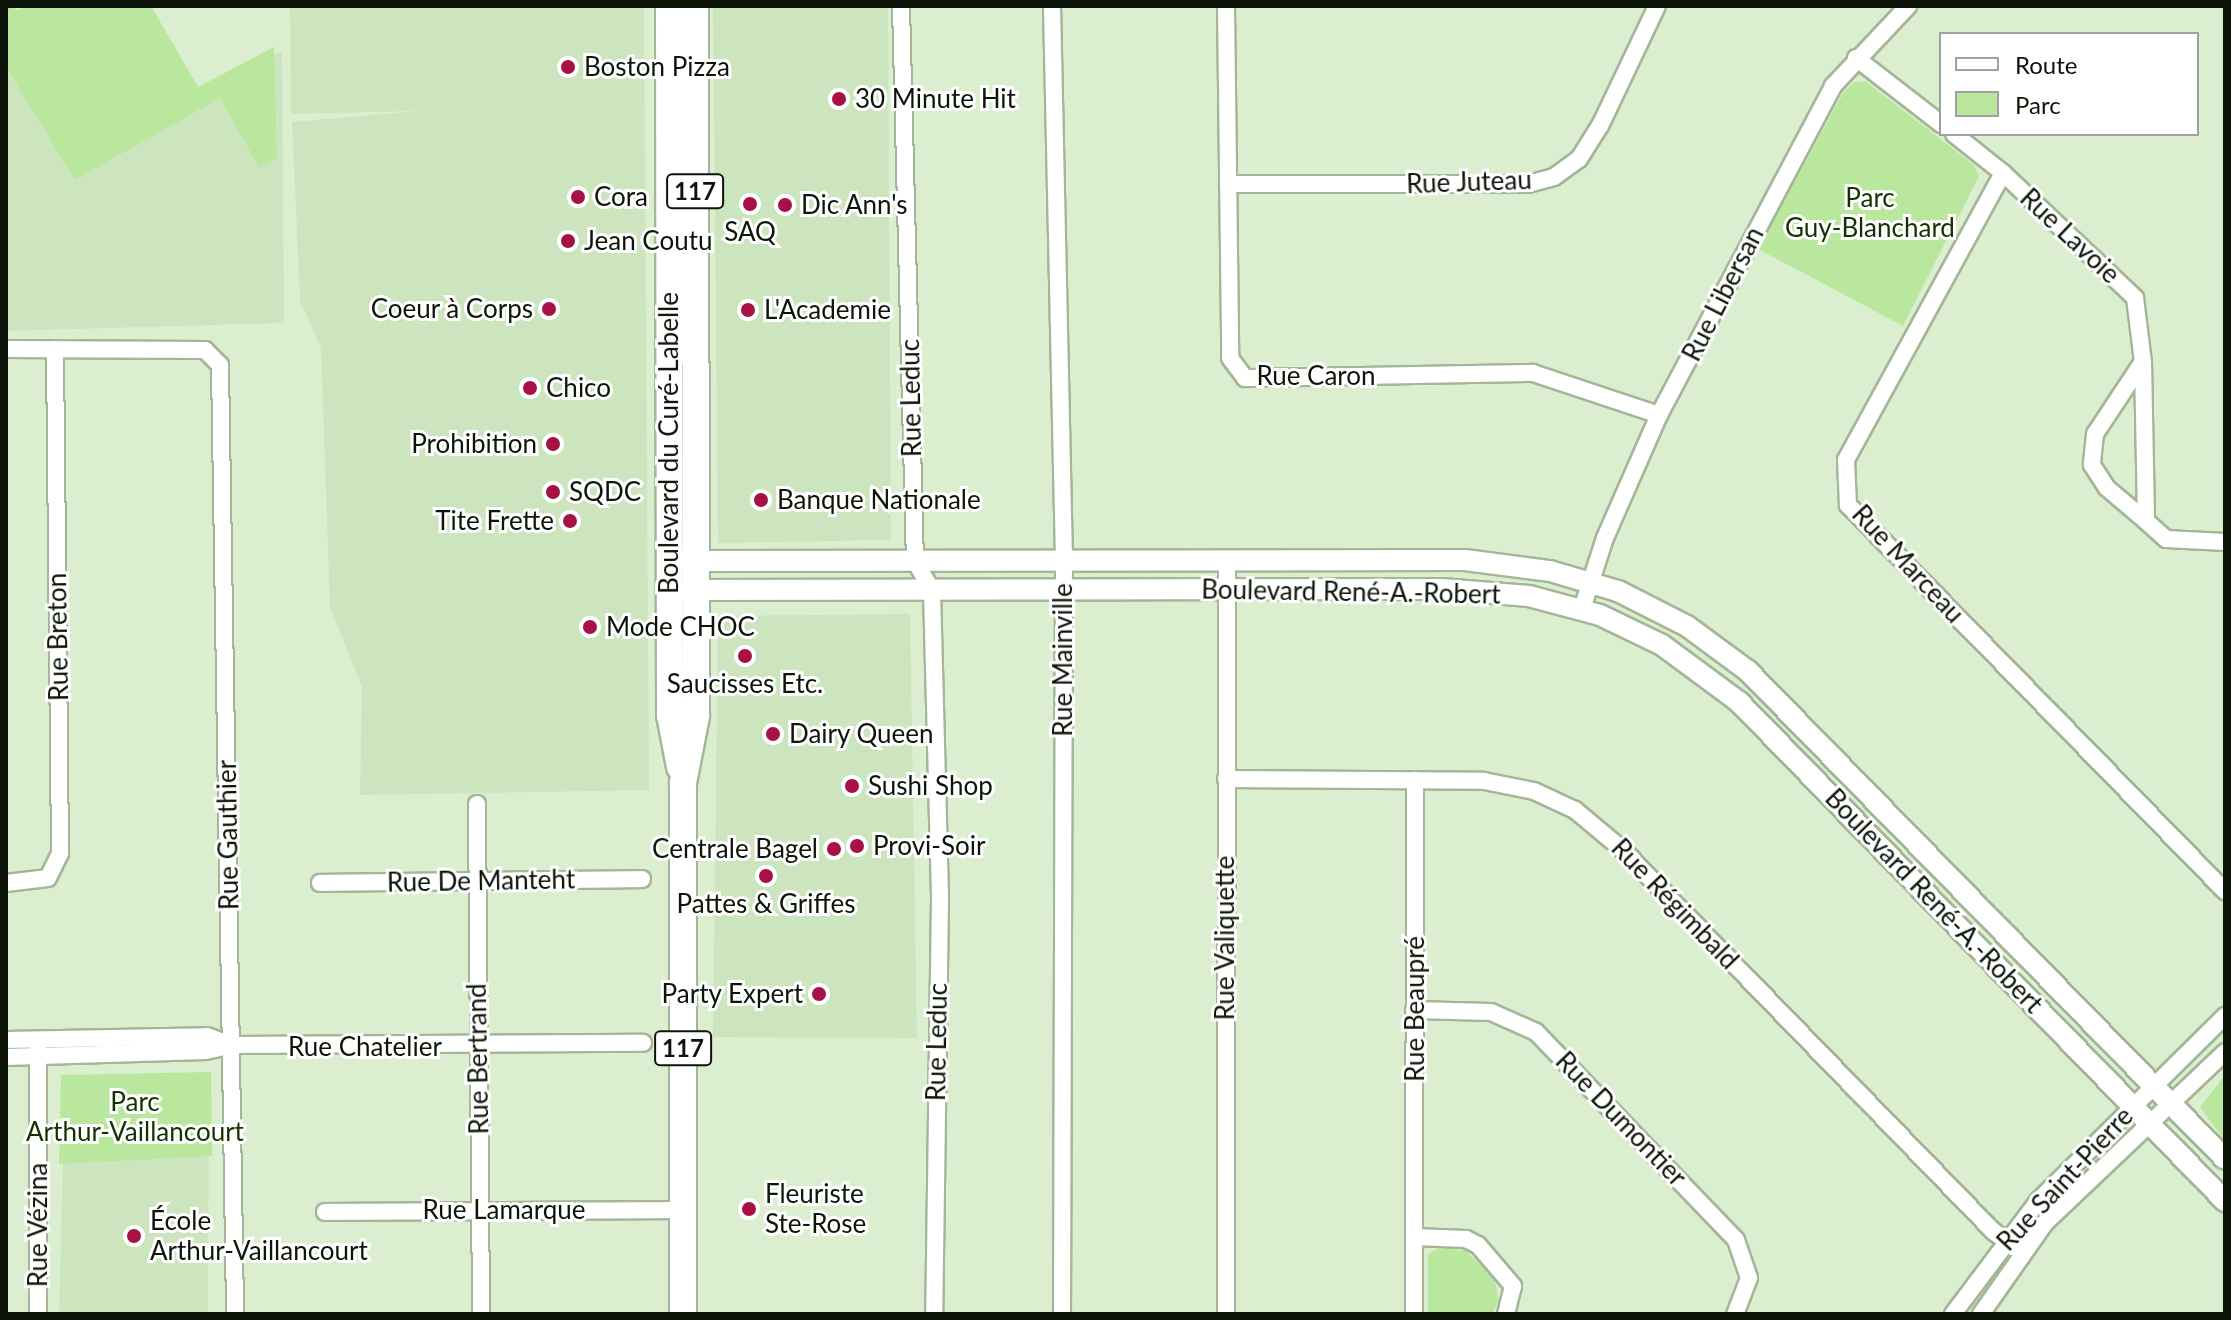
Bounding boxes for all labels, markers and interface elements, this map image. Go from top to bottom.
legend [1939,32,2199,136]
text: Route [2015,50,2077,79]
place label: Boston Pizza [584,51,730,83]
marker: Boston Pizza [559,58,577,76]
place label: 30 Minute Hit [855,83,1016,115]
marker: 30 Minute Hit [830,90,848,108]
text: Parc [2015,90,2061,119]
street label: Rue Juteau [1405,164,1533,200]
road number: 117 [665,171,725,211]
place label: Cora [594,181,648,213]
park label: Parc Guy-Blanchard [1785,182,1955,244]
street label: Rue Lavoie [2014,182,2126,290]
marker: Cora [569,188,587,206]
place label: Dic Ann's [801,189,908,221]
marker: SAQ [741,195,759,213]
marker: Dic Ann's [776,196,794,214]
place label: SAQ [724,216,776,248]
street label: Rue Libersan [1676,222,1770,366]
place label: Jean Coutu [584,225,712,257]
marker: Jean Coutu [559,232,577,250]
street label: Boulevard du Curé-Labelle [653,292,685,594]
place label: Coeur à Corps [370,293,533,325]
place label: L'Academie [764,294,891,326]
marker: Coeur à Corps [540,300,558,318]
marker: L'Academie [739,301,757,319]
street label: Rue Leduc [894,339,928,457]
street label: Rue Caron [1256,360,1376,392]
place label: Chico [546,372,611,404]
marker: Chico [521,379,539,397]
place label: Prohibition [411,428,537,460]
marker: Prohibition [544,435,562,453]
place label: SQDC [569,476,641,508]
marker: SQDC [544,483,562,501]
place label: Banque Nationale [777,484,981,516]
marker: Banque Nationale [752,491,770,509]
street label: Rue Marceau [1846,499,1970,629]
place label: Tite Frette [435,505,554,537]
marker: Tite Frette [561,512,579,530]
street label: Rue Breton [41,573,75,701]
street label: Boulevard René-A.-Robert [1201,574,1501,610]
street label: Rue Mainville [1047,583,1079,737]
place label: Mode CHOC [606,611,755,643]
marker: Mode CHOC [581,618,599,636]
marker: Saucisses Etc. [736,647,754,665]
place label: Saucisses Etc. [667,668,823,700]
place label: Dairy Queen [789,718,934,750]
marker: Dairy Queen [764,725,782,743]
street label: Rue Gauthier [211,760,245,910]
place label: Sushi Shop [868,770,993,802]
marker: Sushi Shop [843,777,861,795]
street label: Boulevard René-A.-Robert [1819,782,2049,1020]
place label: Provi-Soir [873,830,985,862]
street label: Rue Régimbald [1605,832,1745,976]
place label: Centrale Bagel [652,833,818,865]
marker: Provi-Soir [848,837,866,855]
marker: Centrale Bagel [825,840,843,858]
street label: Rue Valiquette [1209,855,1241,1021]
street label: Rue De Manteht [387,864,575,898]
marker: Pattes & Griffes [757,867,775,885]
place label: Pattes & Griffes [677,888,855,920]
street label: Rue Beaupré [1399,936,1431,1082]
place label: Party Expert [661,978,803,1010]
street label: Rue Bertrand [461,983,495,1135]
street label: Rue Leduc [920,983,954,1101]
marker: Party Expert [810,985,828,1003]
road number: 117 [653,1028,713,1068]
street label: Rue Chatelier [288,1031,442,1063]
street label: Rue Dumontier [1549,1045,1693,1193]
park label: Parc Arthur-Vaillancourt [26,1086,244,1148]
street label: Rue Saint-Pierre [1991,1101,2139,1257]
street label: Rue Vézina [22,1162,54,1288]
place label: Fleuriste Ste-Rose [765,1178,866,1240]
street label: Rue Lamarque [423,1194,585,1226]
marker: Fleuriste Ste-Rose [740,1200,758,1218]
place label: École Arthur-Vaillancourt [150,1205,368,1266]
marker: École Arthur-Vaillancourt [125,1227,143,1245]

